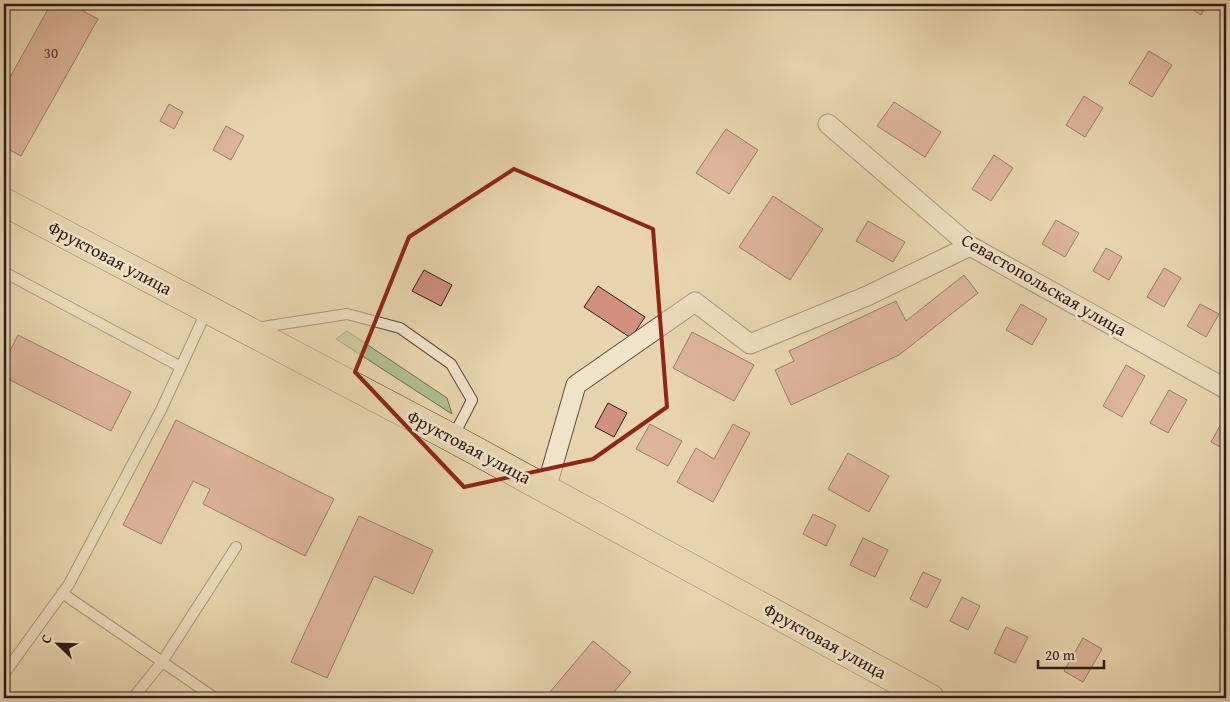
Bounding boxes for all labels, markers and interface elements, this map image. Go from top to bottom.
house number: 30 [44,42,58,63]
street label: Фруктовая улица [43,214,177,302]
street label: Севастопольская улица [957,226,1132,343]
street label: Фруктовая улица [402,403,536,491]
street label: Фруктовая улица [759,596,892,686]
north arrow [32,620,82,670]
text: С [35,631,57,646]
scale bar [1038,637,1104,669]
text: 20 m [1045,644,1076,665]

